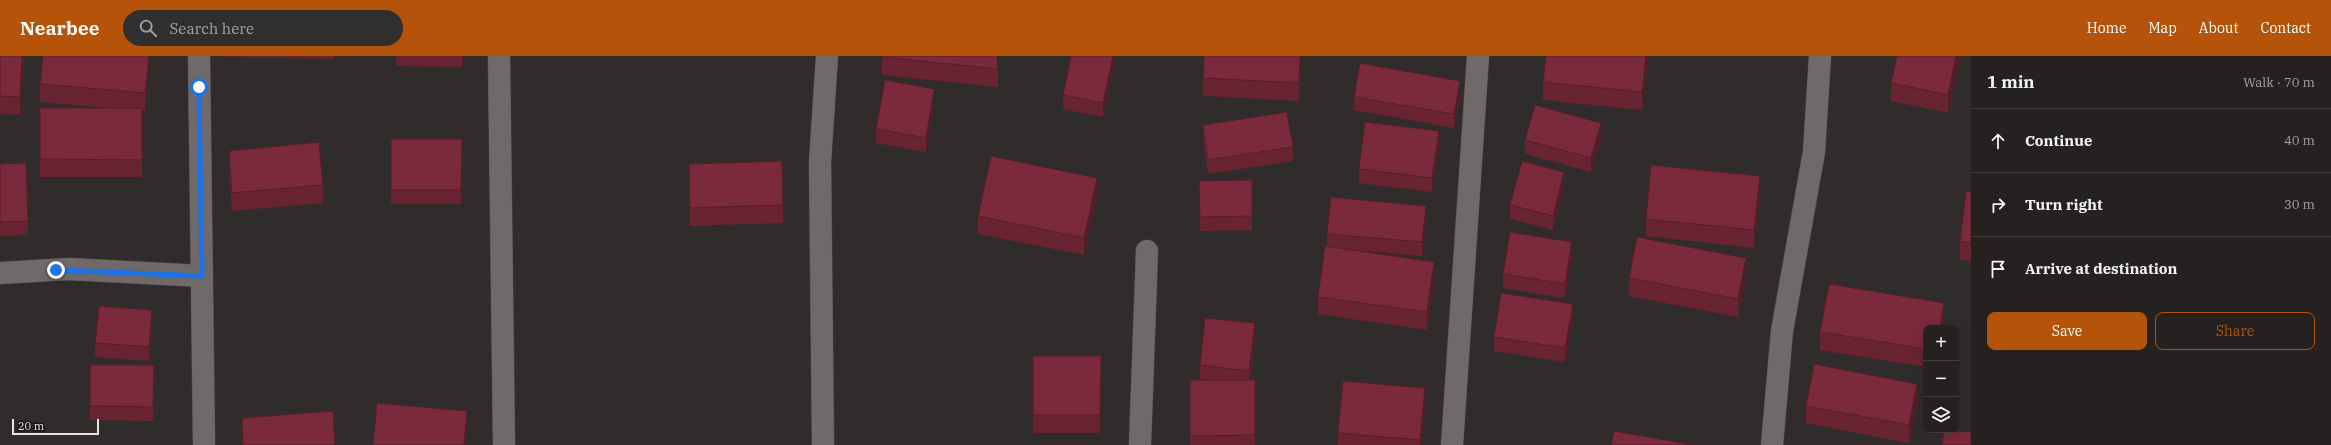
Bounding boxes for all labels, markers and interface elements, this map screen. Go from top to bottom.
search box [123,10,403,46]
text: Nearbee [20,16,99,40]
icon: search [137,17,159,39]
text: Search here [169,19,254,38]
text: Home [2087,19,2126,37]
text: Map [2148,19,2177,37]
text: About [2199,19,2238,37]
text: Contact [2260,19,2311,37]
text: 1 min [1987,71,2035,93]
text: Walk · 70 m [2243,74,2315,91]
route start [190,78,208,96]
icon: ahead [1987,130,2009,152]
text: Continue [2025,131,2092,150]
text: 40 m [2284,132,2315,149]
icon: right [1987,194,2009,216]
text: Turn right [2025,195,2103,214]
text: 30 m [2284,196,2315,213]
icon: arrive [1987,258,2009,280]
text: Arrive at destination [2025,259,2177,278]
route end [47,261,65,279]
button: Save [1987,312,2147,350]
button: Share [2155,312,2315,350]
map controls [1923,325,1959,433]
button: + [1923,325,1959,361]
button: − [1923,361,1959,397]
button: layers [1923,397,1959,433]
scale bar [12,417,99,436]
text: 20 m [18,419,44,433]

